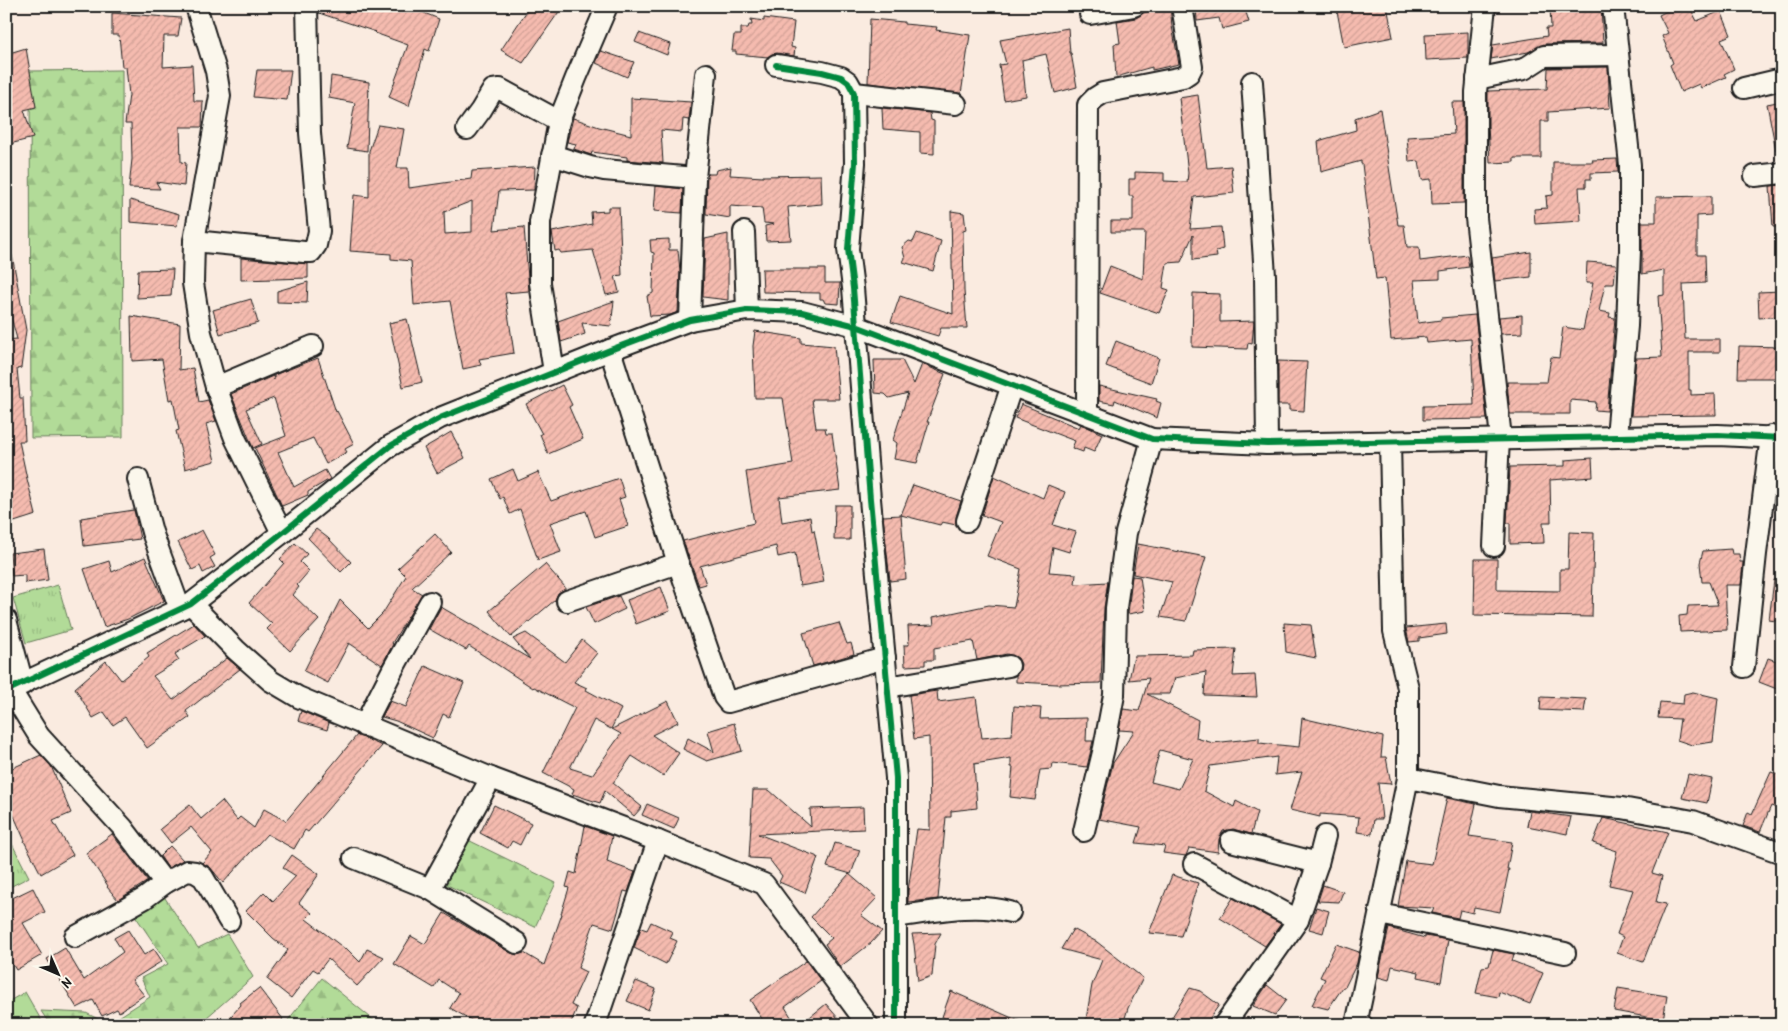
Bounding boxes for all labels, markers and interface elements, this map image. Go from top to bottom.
north arrow [32,948,82,998]
text: N [58,974,77,993]

